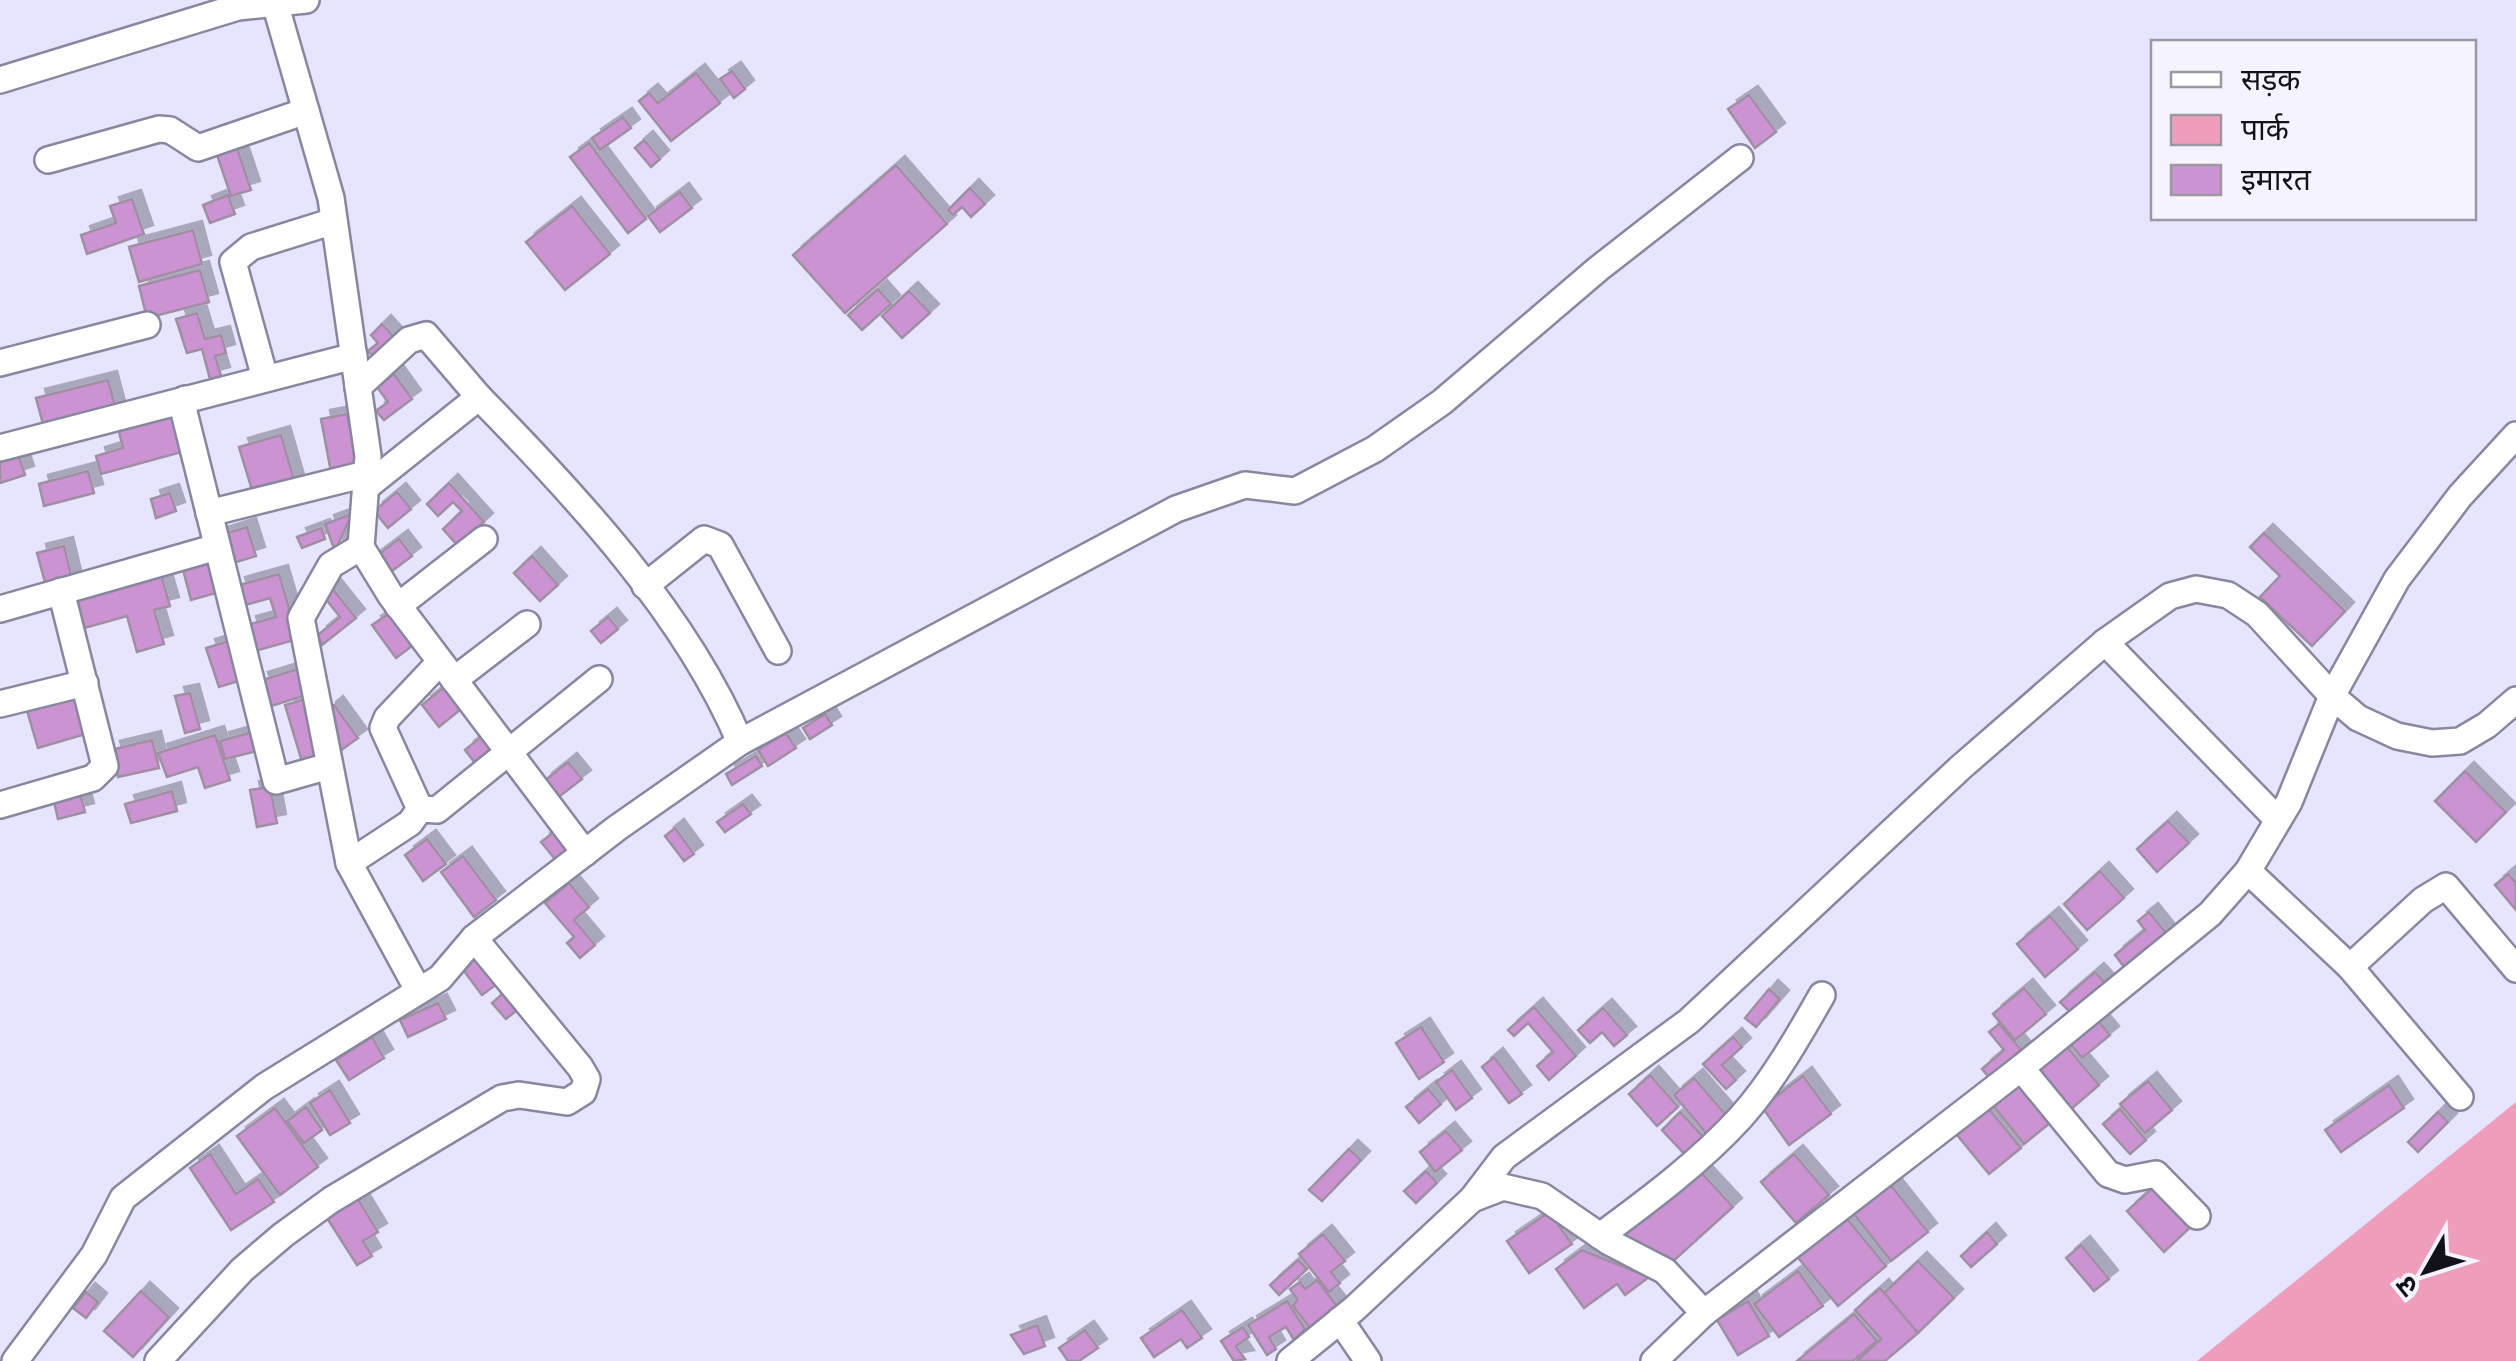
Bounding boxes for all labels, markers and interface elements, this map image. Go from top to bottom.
legend [2151,40,2476,220]
text: सड़क [2241,60,2301,101]
text: पार्क [2241,110,2290,151]
text: इमारत [2241,160,2312,201]
north arrow [2376,1221,2476,1321]
text: उ [2387,1267,2427,1304]

